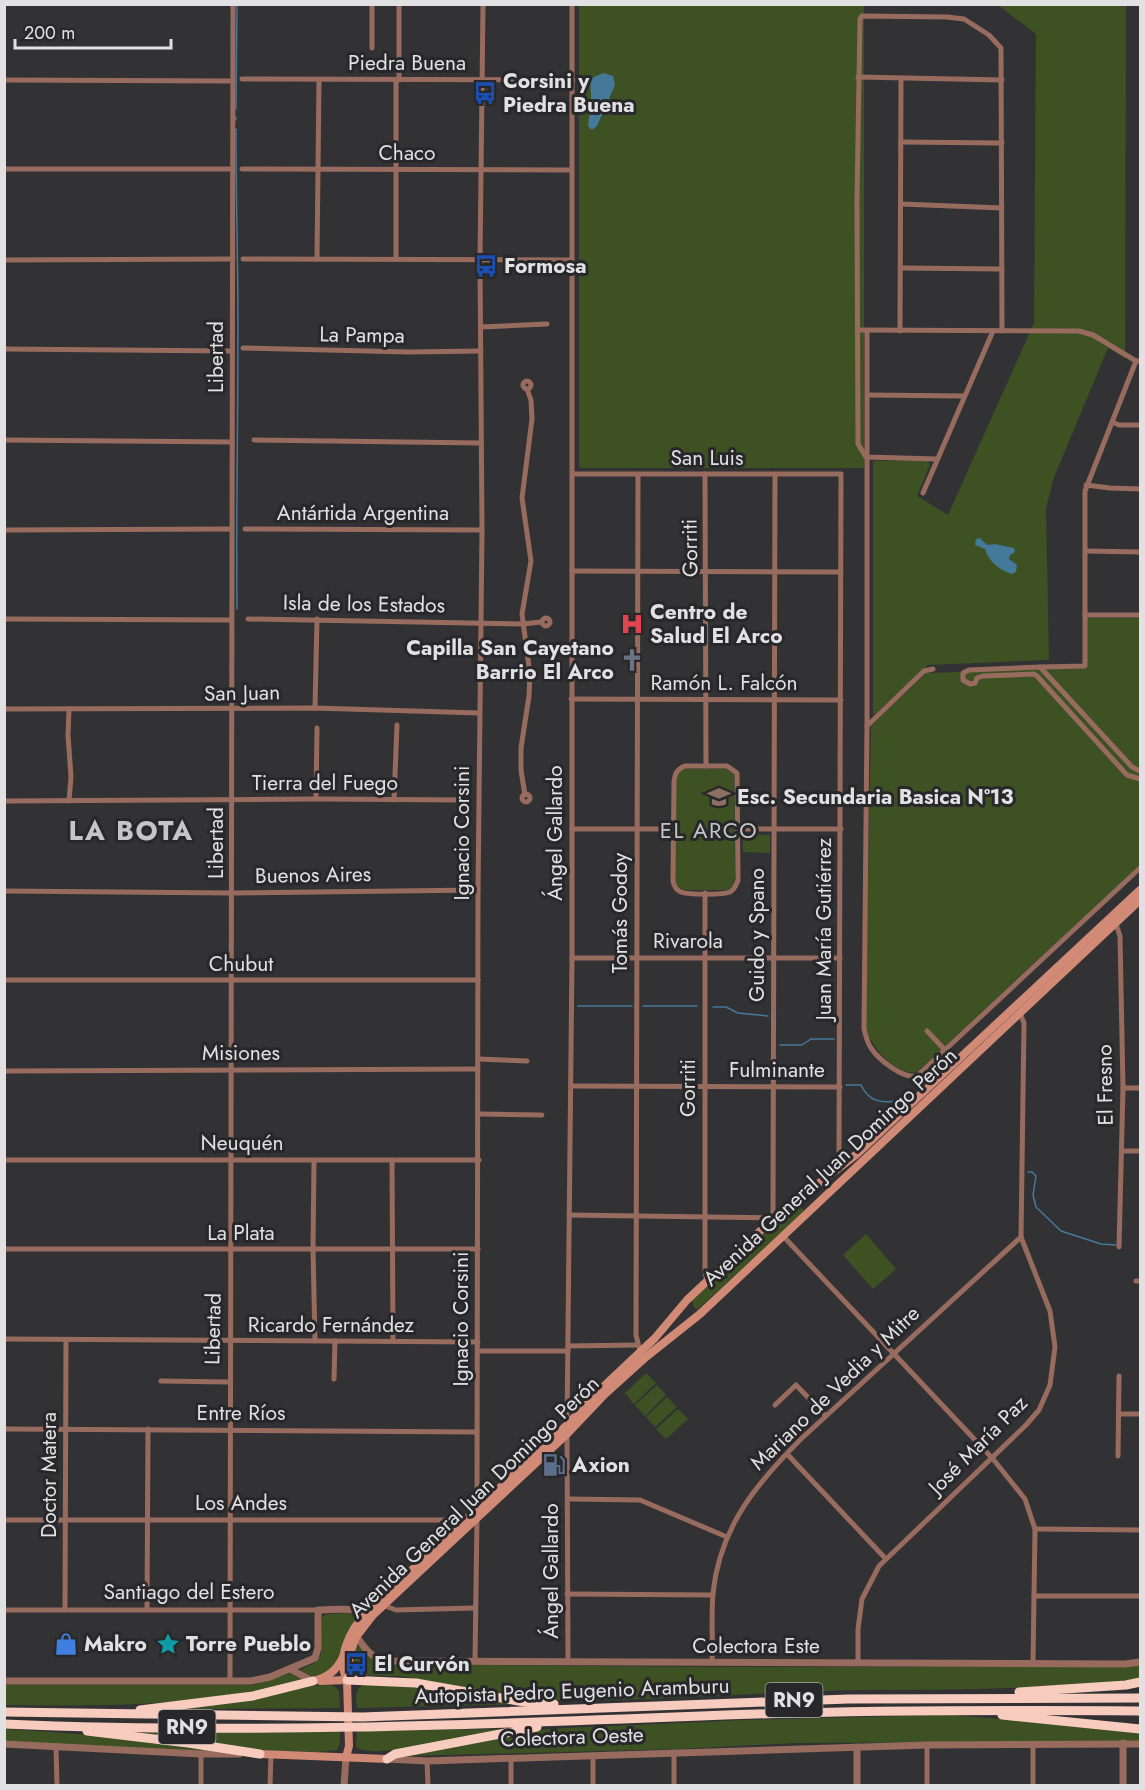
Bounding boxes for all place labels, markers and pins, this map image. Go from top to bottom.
place label: Corsini y Piedra Buena [503,66,635,120]
bus stop icon: Corsini y Piedra Buena [472,80,498,106]
place label: Formosa [504,251,587,281]
bus stop icon: Formosa [473,253,499,279]
place label: Centro de Salud El Arco [650,597,783,651]
hospital icon: Centro de Salud El Arco [619,611,645,637]
place label: Capilla San Cayetano Barrio El Arco [406,633,614,687]
church icon: Capilla San Cayetano Barrio El Arco [619,647,645,673]
place label: Esc. Secundaria Basica Nº13 [737,782,1014,812]
school or university icon: Esc. Secundaria Basica Nº13 [706,784,732,810]
place label: Axion [571,1450,630,1480]
fuel station icon: Axion [541,1452,567,1478]
place label: Makro [84,1629,147,1659]
place label: Torre Pueblo [186,1629,311,1659]
shop icon: Makro [53,1631,79,1657]
place icon: Torre Pueblo [155,1631,181,1657]
place label: El Curvón [374,1649,470,1679]
bus stop icon: El Curvón [343,1651,369,1677]

